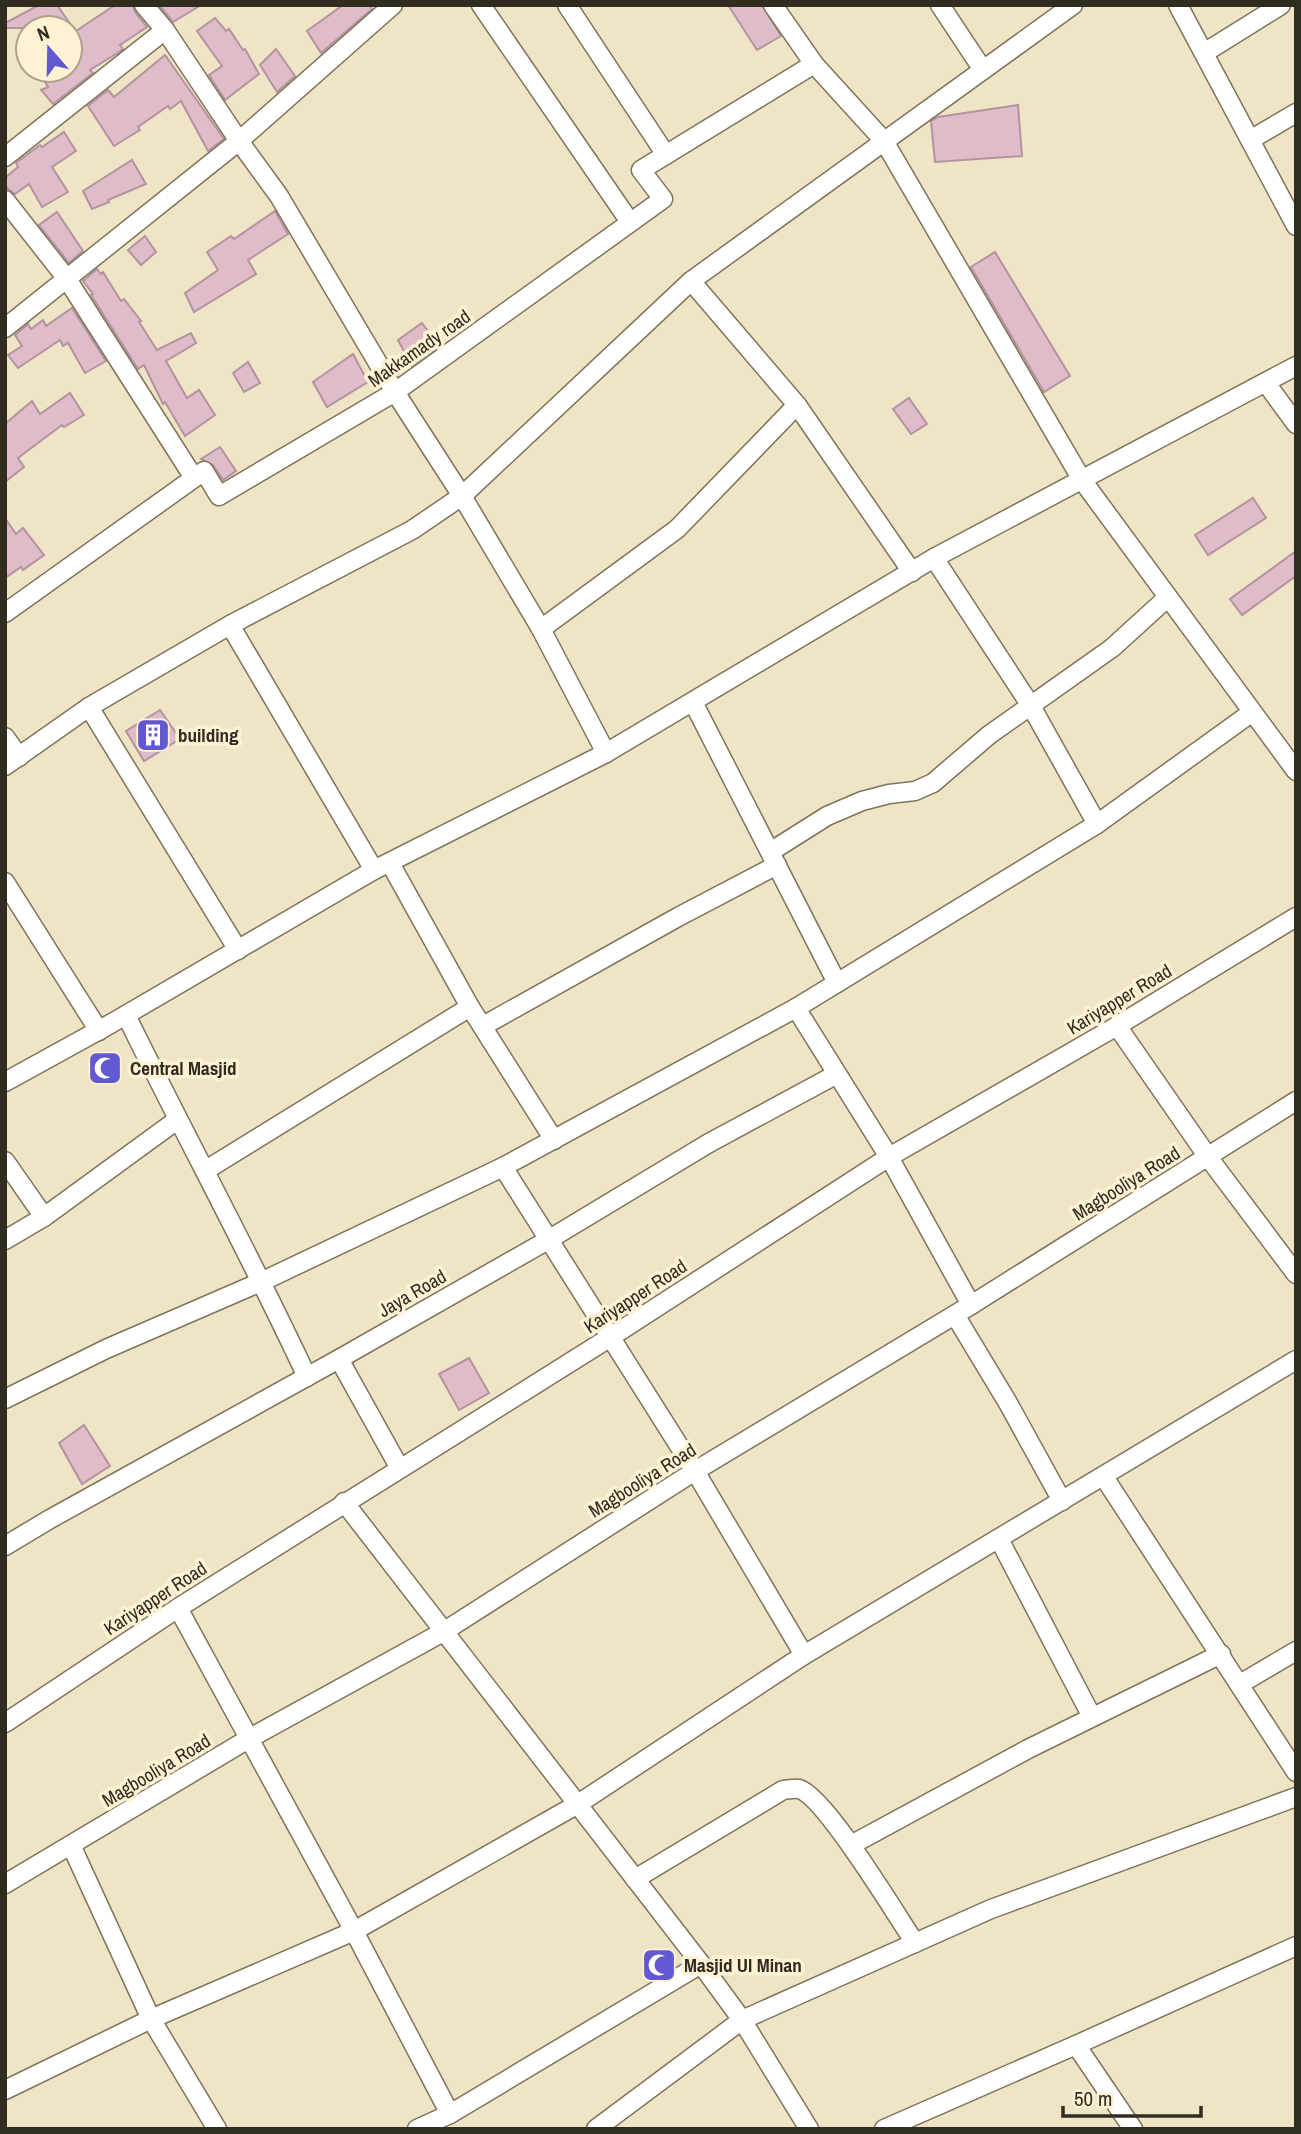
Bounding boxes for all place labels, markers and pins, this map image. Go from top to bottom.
building icon: building [134,716,172,754]
place label: building [178,722,239,748]
mosque icon: Central Masjid [86,1049,124,1087]
place label: Central Masjid [130,1055,237,1081]
mosque icon: Masjid Ul Minan [640,1946,678,1984]
place label: Masjid Ul Minan [684,1952,802,1978]

